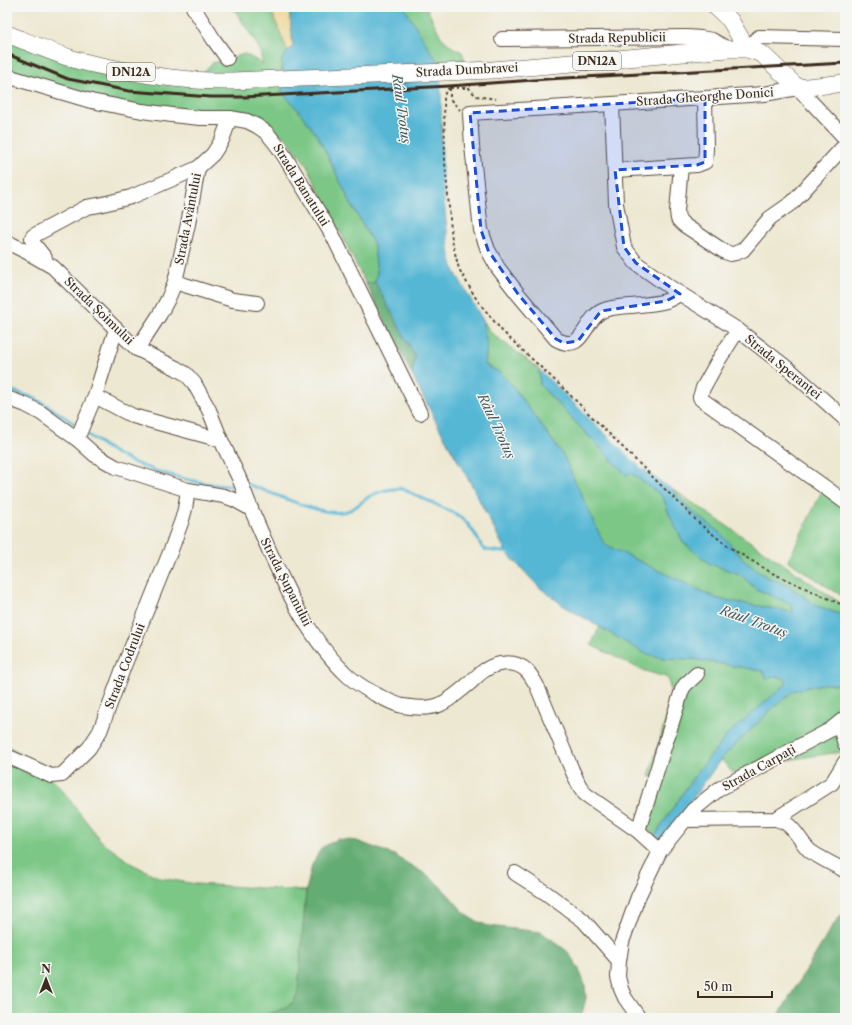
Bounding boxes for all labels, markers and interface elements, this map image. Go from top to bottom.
street label: Strada Republicii [568,29,666,46]
road number: DN12A [573,52,621,70]
street label: Strada Dumbravei [415,59,519,80]
road number: DN12A [107,63,155,81]
water label: Râul Trotuș [388,72,415,145]
street label: Strada Gheorghe Donici [636,84,774,109]
street label: Strada Banatului [270,141,333,229]
street label: Strada Avântului [171,171,204,266]
street label: Strada Șoimului [61,274,137,349]
street label: Strada Speranței [741,331,825,403]
water label: Râul Trotuș [474,390,519,462]
street label: Strada Șupanului [257,535,315,629]
water label: Râul Trotuș [717,601,790,642]
street label: Strada Codrului [101,621,148,711]
street label: Strada Carpați [719,741,799,795]
north arrow [26,959,66,999]
text: N [41,962,51,976]
scale bar [698,973,772,999]
text: 50 m [704,979,733,994]

